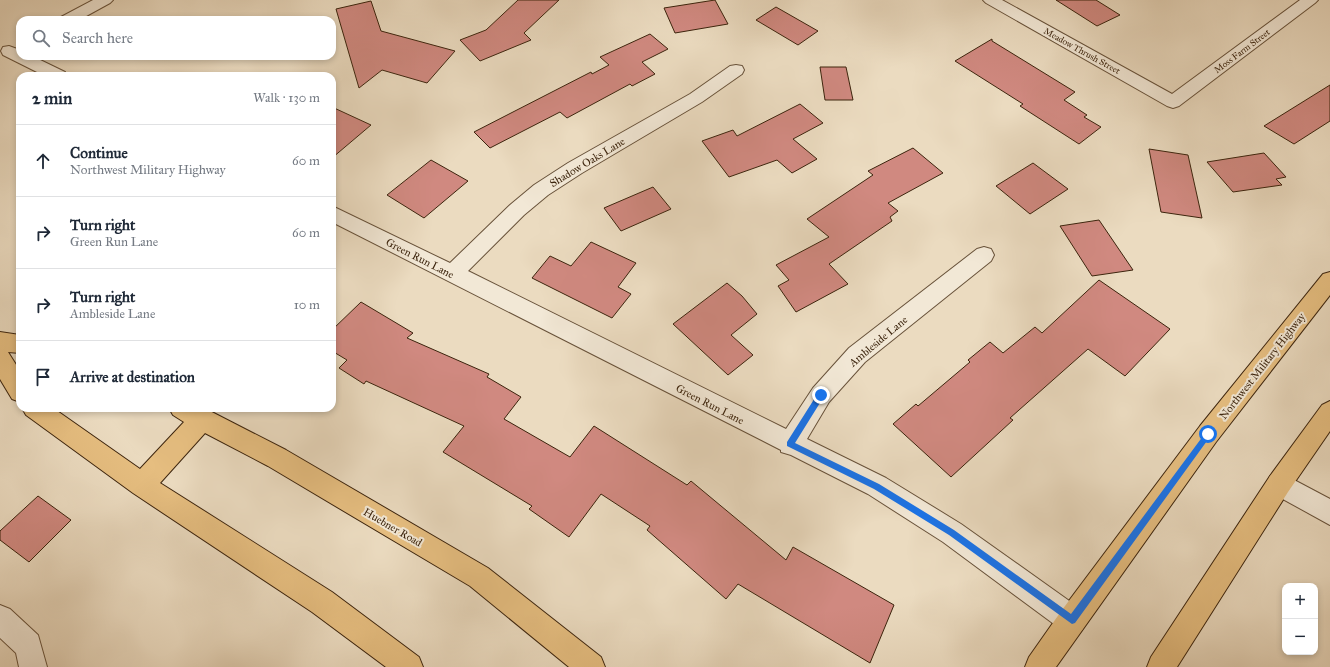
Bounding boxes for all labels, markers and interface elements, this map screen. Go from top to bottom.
search box [16,16,336,60]
street label: Meadow Thrush Street [1042,25,1123,77]
street label: Moss Farm Street [1212,26,1272,75]
icon: search [30,27,52,49]
text: Search here [62,29,133,47]
text: 2 min [32,88,72,109]
text: Walk · 130 m [253,90,320,106]
street label: Shadow Oaks Lane [547,135,628,190]
text: Continue [70,144,128,162]
icon: ahead [32,150,54,172]
text: 60 m [292,153,320,169]
text: Northwest Military Highway [70,162,226,178]
text: Turn right [70,216,135,234]
icon: right [32,222,54,244]
text: 60 m [292,225,320,241]
text: Green Run Lane [70,234,158,250]
street label: Green Run Lane [384,236,456,281]
text: Turn right [70,288,135,306]
icon: right [32,294,54,316]
text: 10 m [294,297,320,313]
text: Ambleside Lane [70,306,155,322]
street label: Northwest Military Highway [1217,310,1309,422]
street label: Ambleside Lane [846,313,910,370]
icon: arrive [32,366,54,388]
text: Arrive at destination [70,368,195,386]
street label: Green Run Lane [674,382,746,427]
route end [812,386,830,404]
route start [1199,425,1217,443]
street label: Huebner Road [361,505,425,550]
map controls [1282,583,1318,655]
button: + [1282,583,1318,619]
button: − [1282,619,1318,655]

